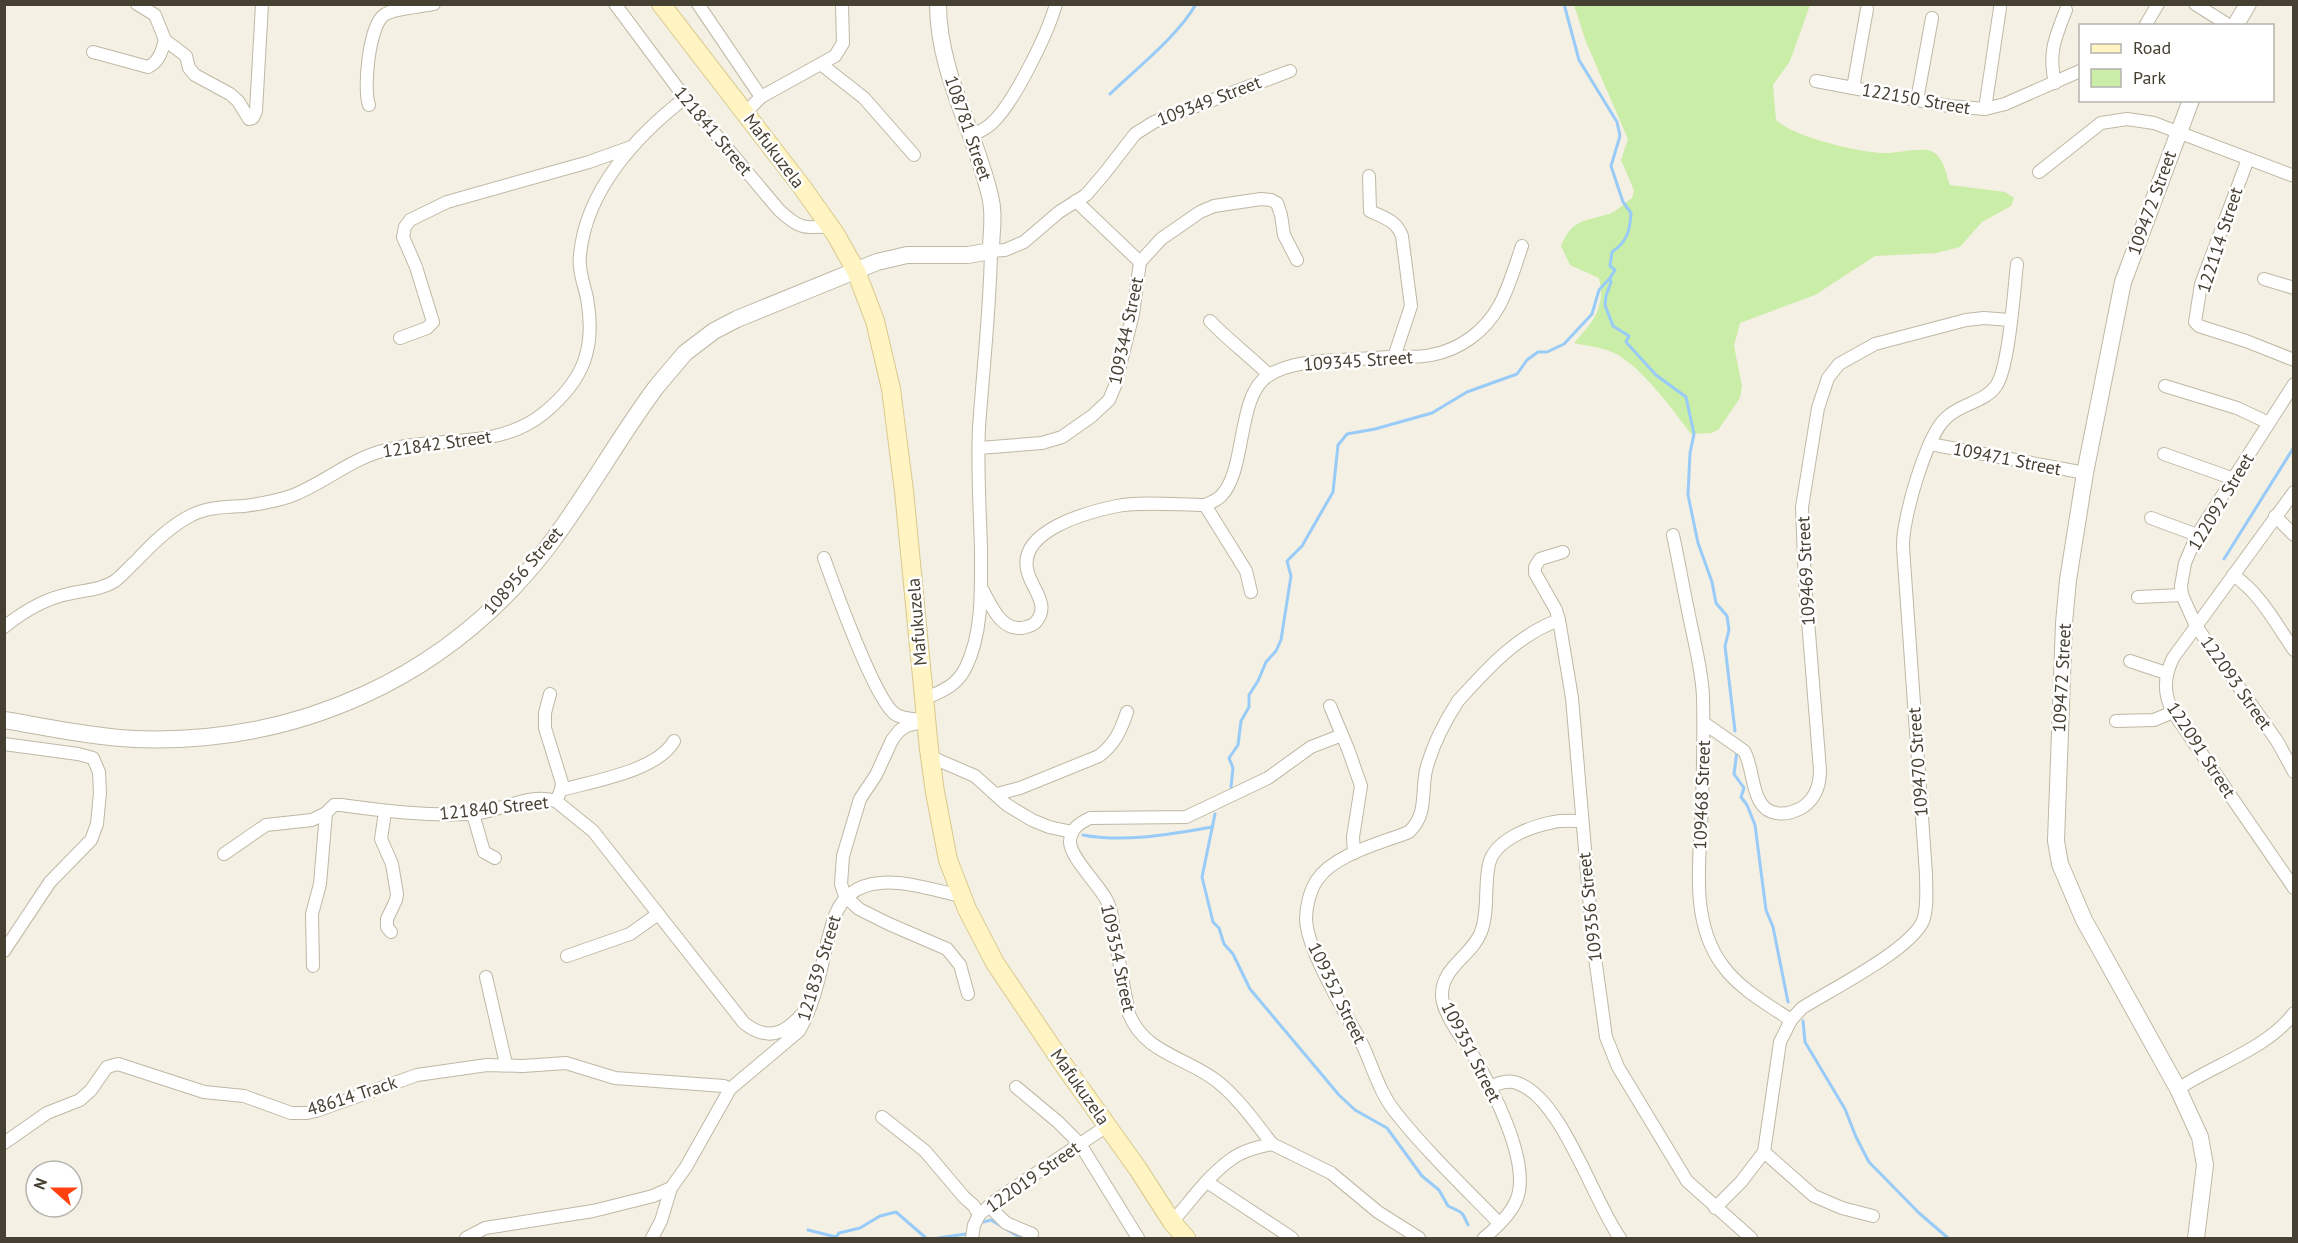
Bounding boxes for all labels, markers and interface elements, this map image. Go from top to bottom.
legend [2079,24,2274,102]
text: Road [2133,36,2171,59]
text: Park [2133,66,2166,89]
street label: 109349 Street [1154,70,1264,131]
street label: 108781 Street [940,72,997,183]
street label: 122150 Street [1860,78,1972,119]
street label: 121841 Street [669,81,757,180]
street label: Mafukuzela [739,109,810,193]
street label: 109472 Street [2122,147,2181,258]
street label: 122114 Street [2192,184,2247,296]
street label: 109344 Street [1103,275,1148,387]
street label: 109345 Street [1302,345,1413,376]
street label: 121842 Street [381,424,493,463]
street label: 109471 Street [1951,437,2063,480]
street label: 122092 Street [2182,449,2259,555]
street label: 109469 Street [1791,516,1820,626]
street label: 108956 Street [478,522,567,620]
street label: Mafukuzela [901,577,932,667]
street label: 109472 Street [2047,623,2076,733]
street label: 122093 Street [2196,631,2277,734]
street label: 122091 Street [2162,697,2241,802]
street label: 109470 Street [1902,707,1933,818]
street label: 109468 Street [1688,740,1715,850]
street label: 121840 Street [438,790,550,825]
street label: 109356 Street [1572,851,1607,963]
street label: 109354 Street [1096,902,1141,1014]
street label: 121839 Street [791,912,846,1024]
street label: 109352 Street [1303,938,1372,1047]
street label: 109351 Street [1436,998,1507,1106]
street label: Mafukuzela [1046,1044,1115,1129]
street label: 48614 Track [304,1070,400,1121]
street label: 122019 Street [981,1136,1084,1217]
north arrow [24,1159,84,1219]
text: N [29,1175,51,1192]

